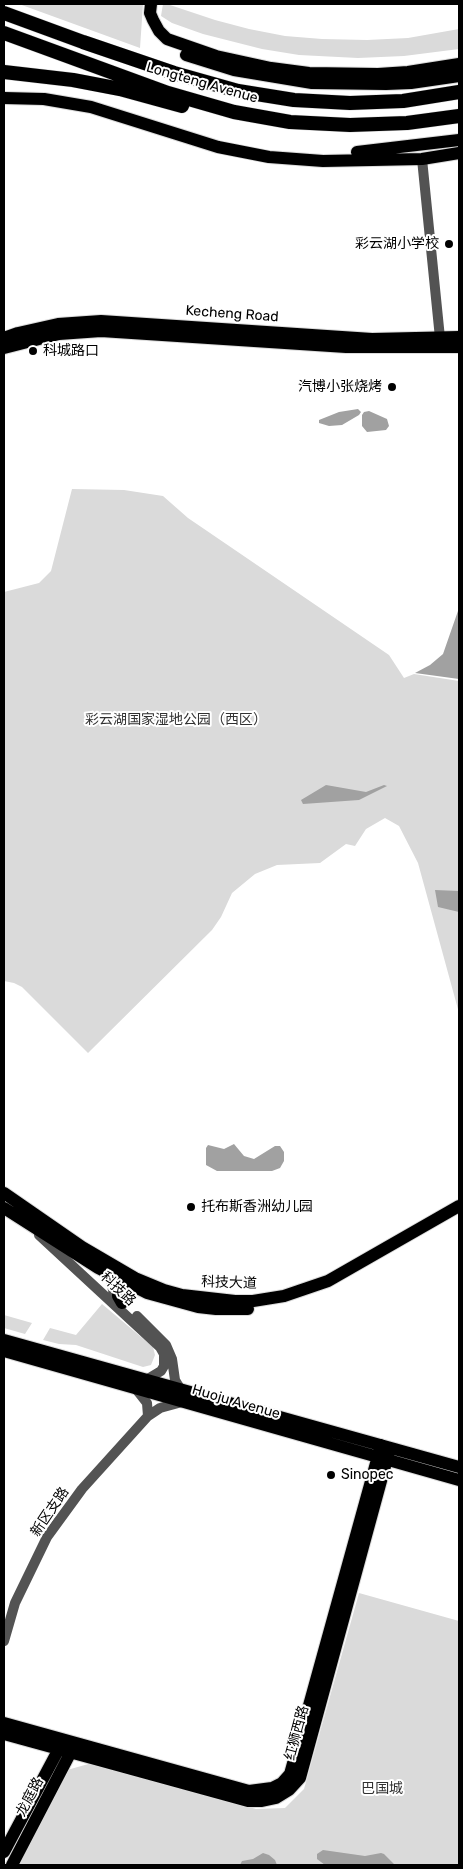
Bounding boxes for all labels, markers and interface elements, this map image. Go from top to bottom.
street label: Longteng Avenue [144,59,260,107]
place label: 彩云湖小学校 [355,236,439,252]
marker: 彩云湖小学校 [443,238,455,250]
street label: Kecheng Road [185,302,279,326]
place label: 科城路口 [43,343,99,359]
marker: 科城路口 [27,345,39,357]
place label: 汽博小张烧烤 [298,379,382,395]
marker: 汽博小张烧烤 [386,381,398,393]
park label: 彩云湖国家湿地公园（西区） [85,712,267,728]
place label: 托布斯香洲幼儿园 [201,1199,313,1215]
marker: 托布斯香洲幼儿园 [185,1201,197,1213]
street label: 科技路 [97,1269,139,1309]
street label: 科技大道 [201,1274,257,1292]
street label: Huoju Avenue [190,1381,282,1423]
place label: Sinopec [341,1467,394,1483]
marker: Sinopec [325,1469,337,1481]
street label: 新区支路 [27,1484,73,1540]
street label: 红狮西路 [282,1704,312,1762]
street label: 龙庭路 [13,1775,47,1819]
park label: 巴国城 [361,1781,403,1797]

